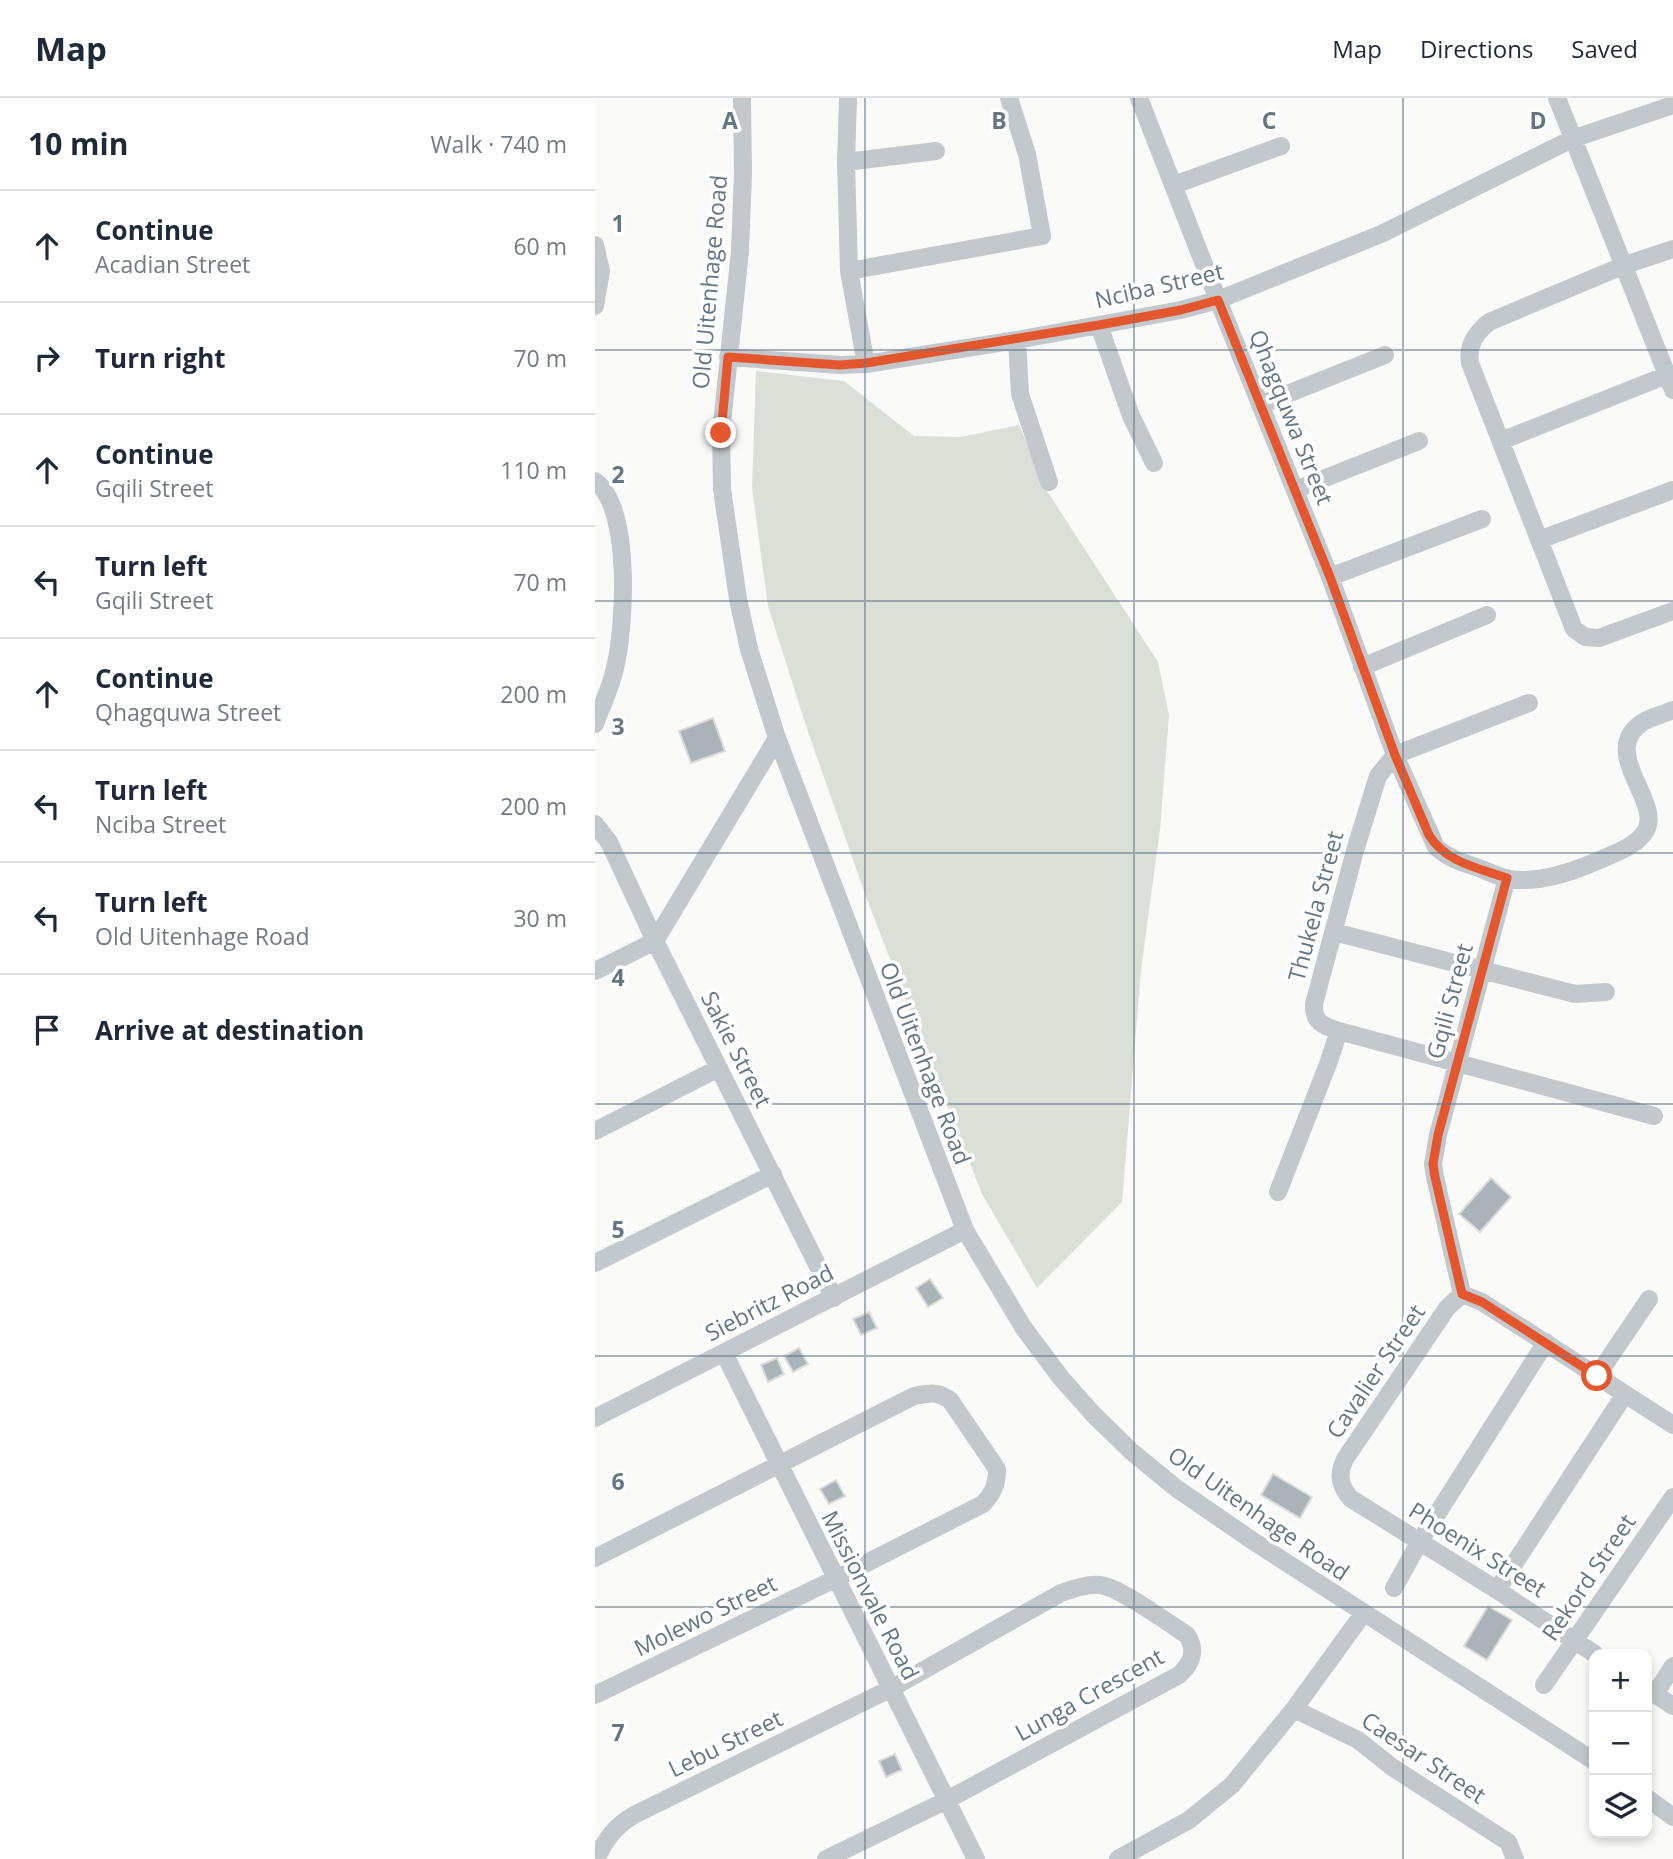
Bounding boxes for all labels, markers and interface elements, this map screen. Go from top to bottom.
text: Map [35,26,107,71]
text: Map [1332,32,1382,65]
text: Directions [1420,32,1533,65]
text: Saved [1571,32,1638,65]
text: A [722,104,738,136]
text: B [991,104,1007,136]
text: C [1262,104,1276,136]
text: D [1529,104,1547,136]
text: 10 min [28,123,128,164]
text: Walk · 740 m [430,128,567,160]
street label: Old Uitenhage Road [684,174,734,390]
text: 1 [611,207,625,239]
text: Continue [95,212,214,248]
icon: ahead [28,227,66,265]
text: 60 m [513,230,567,262]
text: Acadian Street [95,248,250,280]
street label: Nciba Street [1091,255,1227,315]
street label: Qhagquwa Street [1242,325,1342,509]
icon: right [28,339,66,377]
text: Turn right [95,340,226,376]
text: 70 m [513,342,567,374]
route end [705,417,736,448]
text: Continue [95,436,214,472]
icon: ahead [28,451,66,489]
text: 110 m [500,454,567,486]
text: 2 [611,458,625,490]
text: Gqili Street [95,472,213,504]
text: Turn left [95,548,207,584]
icon: left [28,563,66,601]
text: 70 m [513,566,567,598]
text: Gqili Street [95,584,213,616]
text: Continue [95,660,214,696]
icon: ahead [28,675,66,713]
text: 200 m [500,678,567,710]
text: Qhagquwa Street [95,696,281,728]
text: 3 [611,710,625,742]
text: Turn left [95,772,207,808]
icon: left [28,787,66,825]
text: 200 m [500,790,567,822]
text: Nciba Street [95,808,226,840]
street label: Thukela Street [1280,827,1350,985]
text: Turn left [95,884,207,920]
icon: left [28,899,66,937]
text: 30 m [513,902,567,934]
text: Old Uitenhage Road [95,920,310,952]
street label: Gqili Street [1418,940,1480,1062]
street label: Old Uitenhage Road [873,957,979,1169]
text: 4 [611,961,625,993]
street label: Sakie Street [694,985,780,1113]
icon: arrive [28,1011,66,1049]
text: Arrive at destination [95,1012,364,1048]
text: 5 [611,1213,625,1245]
street label: Siebritz Road [699,1256,839,1348]
street label: Cavalier Street [1318,1298,1432,1444]
route start [1581,1360,1612,1391]
street label: Old Uitenhage Road [1162,1438,1356,1588]
text: 6 [611,1465,625,1497]
street label: Phoenix Street [1403,1494,1553,1604]
street label: Missionvale Road [815,1505,927,1685]
street label: Rekord Street [1534,1507,1642,1647]
street label: Molewo Street [628,1567,782,1663]
street label: Lunga Crescent [1009,1640,1169,1748]
map controls [1589,1649,1652,1838]
button: + [1589,1649,1652,1712]
street label: Lebu Street [663,1702,787,1784]
street label: Caesar Street [1356,1704,1492,1810]
button: − [1589,1712,1652,1775]
text: 7 [611,1716,625,1748]
button: layers [1589,1775,1652,1838]

